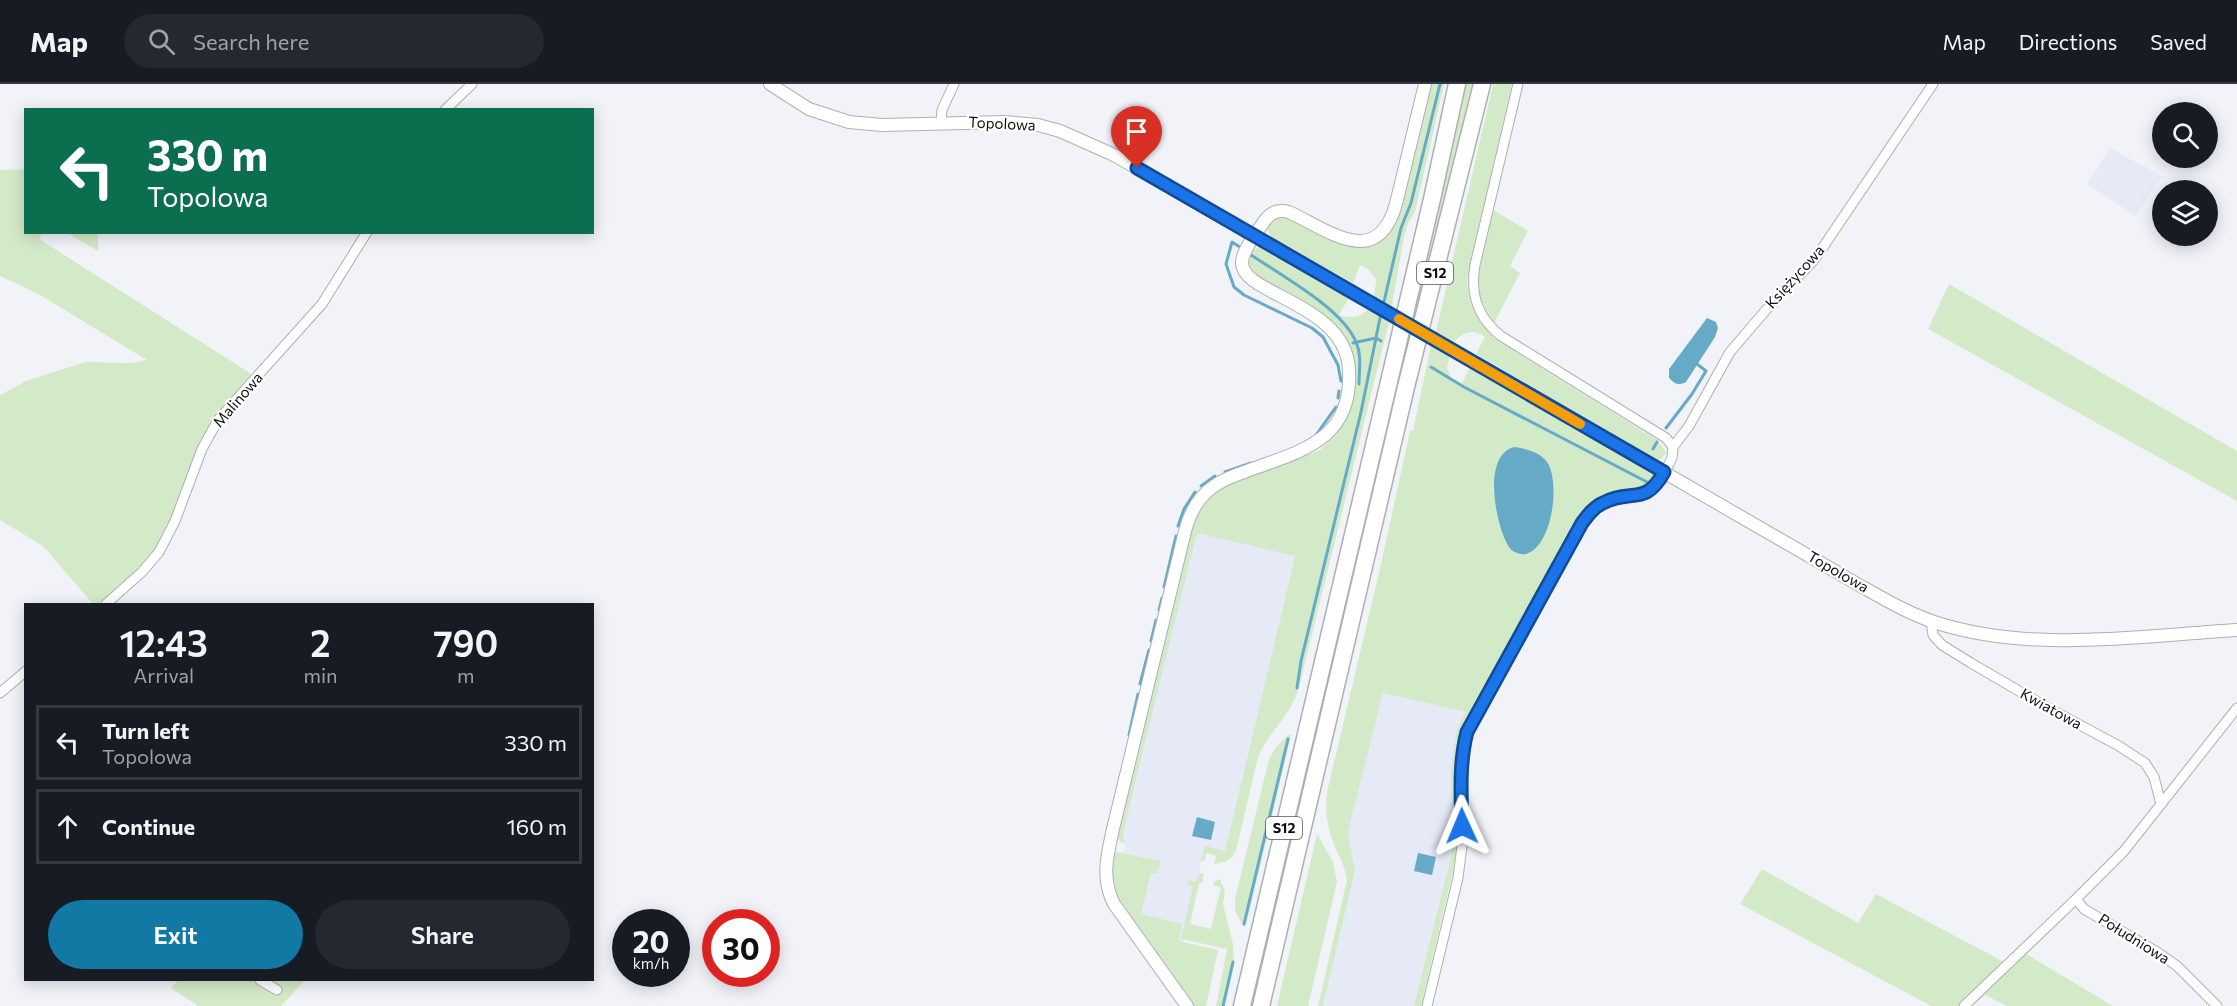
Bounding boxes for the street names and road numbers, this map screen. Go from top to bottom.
street label: Topolowa [968,112,1036,134]
street label: Księżycowa [1761,241,1828,312]
road number: S12 [1417,262,1453,284]
street label: Malinowa [209,368,266,430]
street label: Topolowa [1805,546,1872,596]
street label: Kwiatowa [2018,684,2085,732]
road number: S12 [1266,817,1302,839]
street label: Południowa [2096,909,2173,967]

